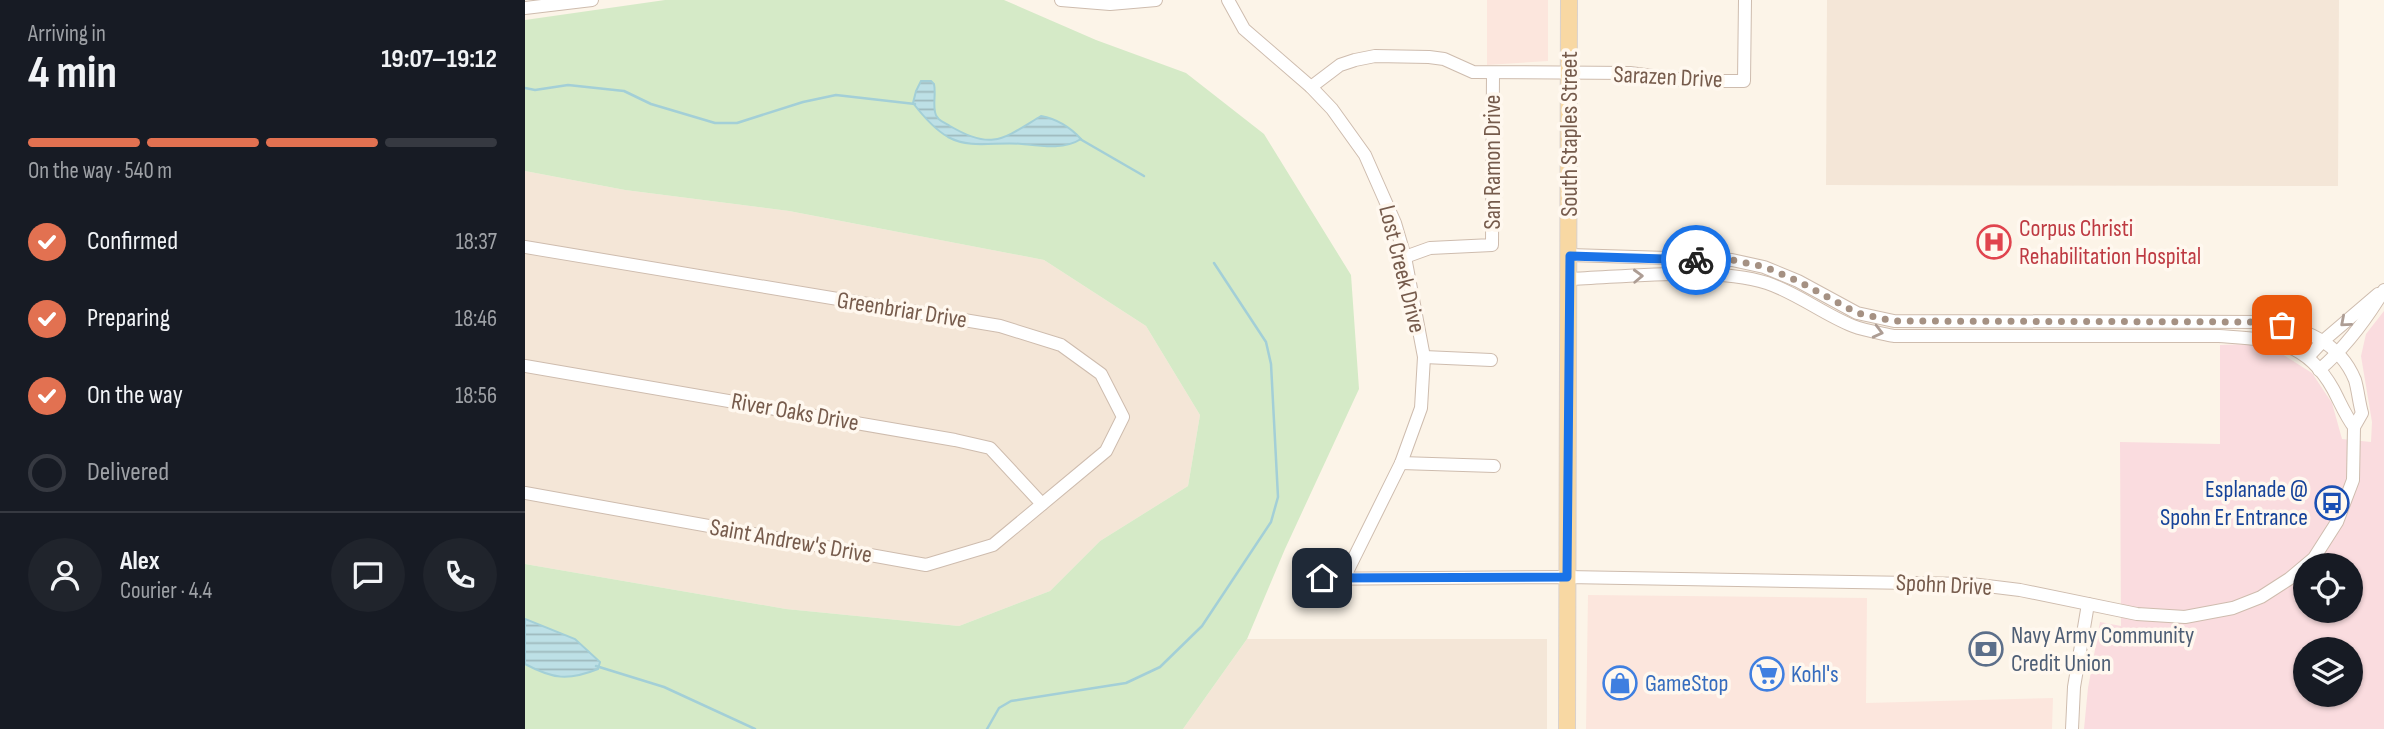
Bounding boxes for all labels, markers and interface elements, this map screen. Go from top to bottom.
text: Arriving in [28,20,106,48]
text: 19:07–19:12 [381,44,497,75]
text: 4 min [28,46,117,101]
street label: South Staples Street [1555,51,1584,217]
street label: Sarazen Drive [1613,60,1723,94]
street label: San Ramon Drive [1478,95,1507,229]
text: On the way · 540 m [28,157,172,185]
street label: Lost Creek Drive [1372,202,1432,336]
place label: Corpus Christi Rehabilitation Hospital [2019,214,2201,271]
icon: check [28,223,66,261]
hospital icon: Corpus Christi Rehabilitation Hospital [1975,223,2013,261]
courier [1661,225,1731,295]
text: Confirmed [87,226,178,257]
text: 18:37 [456,228,497,256]
icon: bike [1677,241,1715,279]
one-way arrow [1632,269,1643,284]
street label: Greenbriar Drive [835,285,969,335]
pin [2252,295,2312,355]
icon: check [28,300,66,338]
text: Preparing [87,303,170,334]
text: 18:46 [455,305,497,333]
icon: bag [2263,306,2301,344]
one-way arrow [2340,314,2353,326]
one-way arrow [1872,324,1884,338]
icon: check [28,377,66,415]
text: On the way [87,380,183,411]
text: 18:56 [455,382,497,410]
street label: River Oaks Drive [729,387,861,437]
text: Delivered [87,457,169,488]
place label: Esplanade @ Spohn Er Entrance [2160,475,2308,532]
bus stop icon: Esplanade @ Spohn Er Entrance [2313,484,2351,522]
street label: Saint Andrew's Drive [708,512,874,570]
button: person [28,538,102,612]
button: chat [331,538,405,612]
button: phone [423,538,497,612]
text: Alex [120,546,160,577]
pin [1292,548,1352,608]
map controls [2293,553,2363,707]
button: locate [2293,553,2363,623]
icon: home [1303,559,1341,597]
street label: Spohn Drive [1895,568,1993,602]
text: Courier · 4.4 [120,577,212,605]
place label: Navy Army Community Credit Union [2011,621,2194,678]
bank icon: Navy Army Community Credit Union [1967,630,2005,668]
button: layers [2293,637,2363,707]
supermarket icon: Kohl's [1748,655,1786,693]
place label: Kohl's [1791,660,1839,689]
shop icon: GameStop [1601,664,1639,702]
place label: GameStop [1645,669,1728,698]

